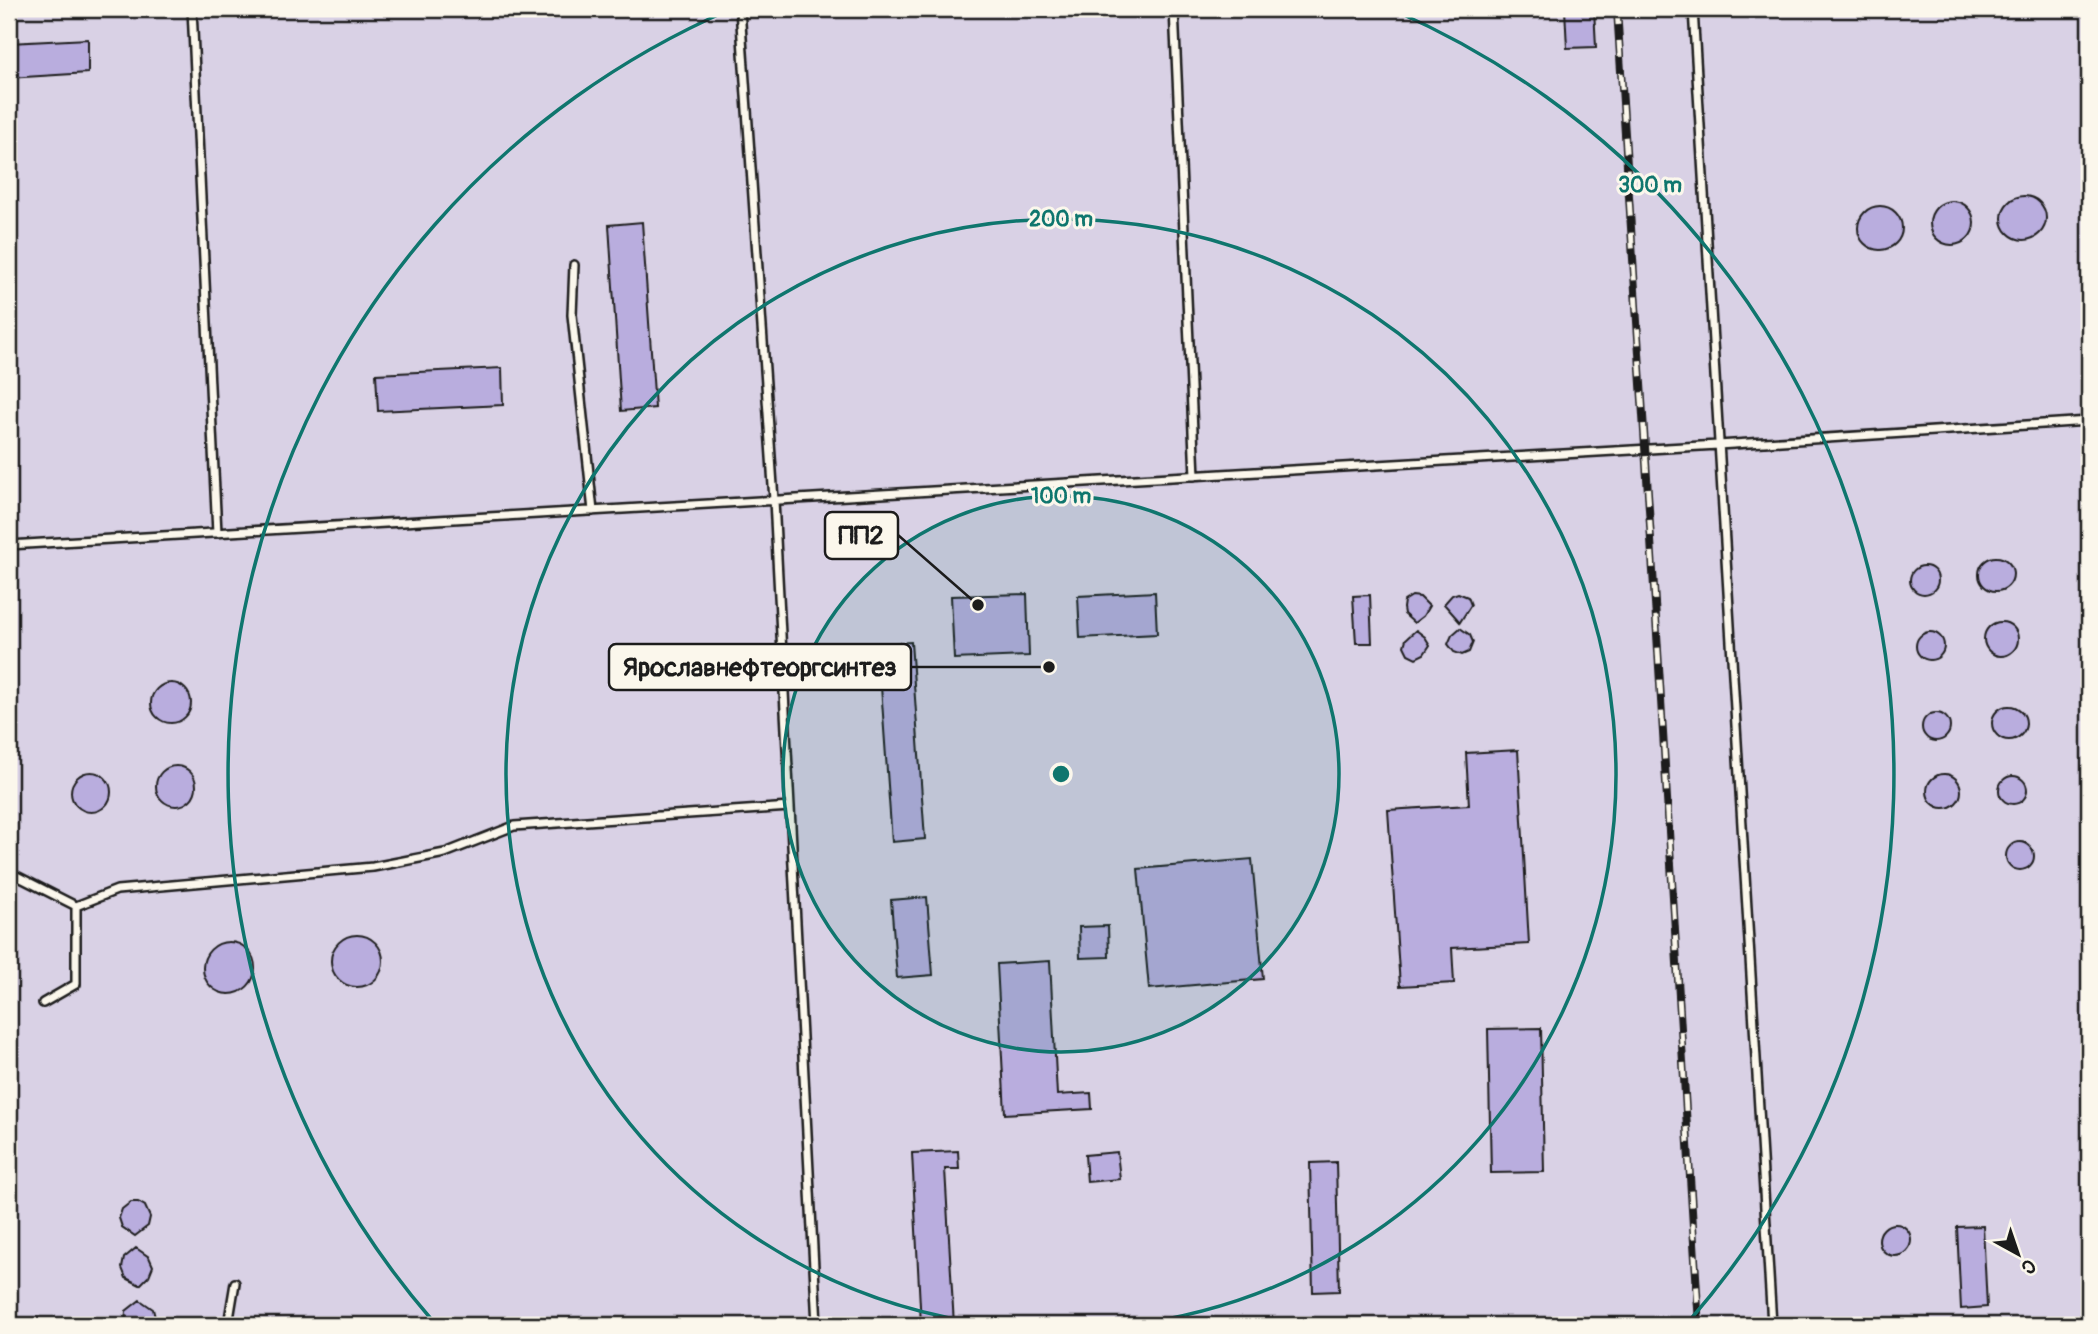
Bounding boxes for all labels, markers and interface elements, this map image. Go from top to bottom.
text: 300 m [1618,172,1682,199]
text: 200 m [1029,206,1093,233]
text: 100 m [1031,483,1091,510]
callout: ПП2 [825,512,898,559]
text: ПП2 [838,520,884,552]
callout: Ярославнефтеоргсинтез [609,644,911,690]
text: Ярославнефтеоргсинтез [623,652,897,684]
centre of rings [1049,762,1073,786]
north arrow [1982,1218,2052,1288]
text: С [2016,1253,2040,1279]

